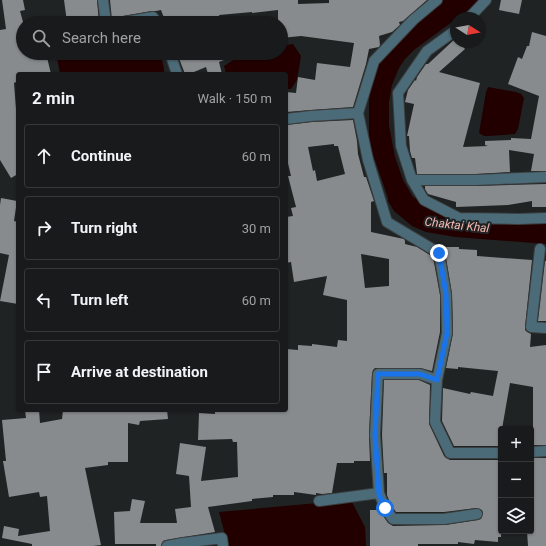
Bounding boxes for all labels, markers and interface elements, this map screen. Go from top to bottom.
north arrow [450,12,486,48]
search box [16,16,288,60]
icon: search [30,27,52,49]
text: Search here [62,29,141,47]
text: 2 min [32,88,75,108]
text: Walk · 150 m [197,91,272,106]
icon: ahead [33,145,55,167]
text: Continue [71,147,132,165]
text: 60 m [242,149,271,164]
water label: Chaktai Khal [424,215,490,235]
icon: right [33,217,55,239]
text: Turn right [71,219,137,237]
text: 30 m [242,221,271,236]
route end [430,244,448,262]
icon: left [33,289,55,311]
text: Turn left [71,291,128,309]
text: 60 m [242,293,271,308]
icon: arrive [33,361,55,383]
text: Arrive at destination [71,363,208,381]
map controls [498,426,534,534]
button: + [498,426,534,462]
button: − [498,462,534,498]
button: layers [498,498,534,534]
route start [376,499,394,517]

